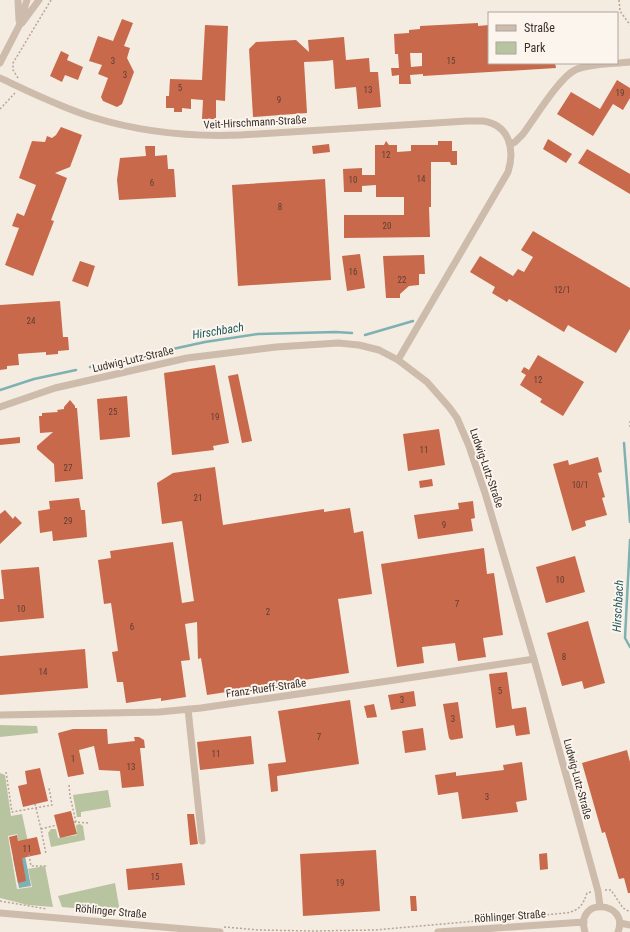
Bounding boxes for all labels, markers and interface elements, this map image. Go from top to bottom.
legend [488,12,618,64]
text: Straße [524,21,555,35]
text: Park [524,41,546,55]
house number: 3 [111,56,115,66]
house number: 15 [447,56,456,66]
house number: 3 [123,70,127,80]
house number: 5 [178,83,183,93]
house number: 13 [364,85,372,95]
house number: 19 [616,88,624,98]
house number: 9 [277,95,281,105]
street label: Veit-Hirschmann-Straße [203,113,307,132]
house number: 12 [382,150,391,160]
house number: 14 [417,174,426,184]
house number: 10 [349,175,357,185]
house number: 6 [150,178,154,188]
house number: 8 [278,202,282,212]
house number: 20 [383,221,391,231]
house number: 16 [349,267,357,277]
house number: 22 [398,275,407,285]
house number: 12/1 [554,285,570,295]
house number: 24 [27,316,36,326]
water label: Hirschbach [191,320,245,342]
street label: Ludwig-Lutz-Straße [91,344,175,375]
house number: 12 [534,375,543,385]
house number: 25 [109,407,118,417]
house number: 19 [211,412,219,422]
street label: Ludwig-Lutz-Straße [467,427,506,510]
house number: 11 [420,445,428,455]
house number: 27 [64,463,73,473]
house number: 10/1 [572,480,588,490]
house number: 21 [194,493,202,503]
house number: 29 [64,516,72,526]
house number: 9 [442,520,446,530]
house number: 10 [556,575,564,585]
water label: Hirschbach [610,579,626,632]
house number: 7 [455,599,460,609]
house number: 10 [17,604,25,614]
house number: 2 [266,607,271,617]
house number: 6 [130,622,134,632]
house number: 8 [562,652,566,662]
house number: 14 [39,667,48,677]
street label: Franz-Rueff-Straße [225,676,307,701]
house number: 5 [498,686,503,696]
house number: 3 [400,695,404,705]
house number: 3 [451,714,455,724]
house number: 7 [317,732,322,742]
street label: Ludwig-Lutz-Straße [560,737,595,821]
house number: 11 [212,749,220,759]
house number: 1 [71,754,75,764]
house number: 13 [127,762,135,772]
house number: 3 [485,792,489,802]
house number: 11 [23,844,31,854]
house number: 15 [151,872,160,882]
house number: 19 [336,878,344,888]
street label: Röhlinger Straße [75,902,147,921]
street label: Röhlinger Straße [474,908,546,925]

